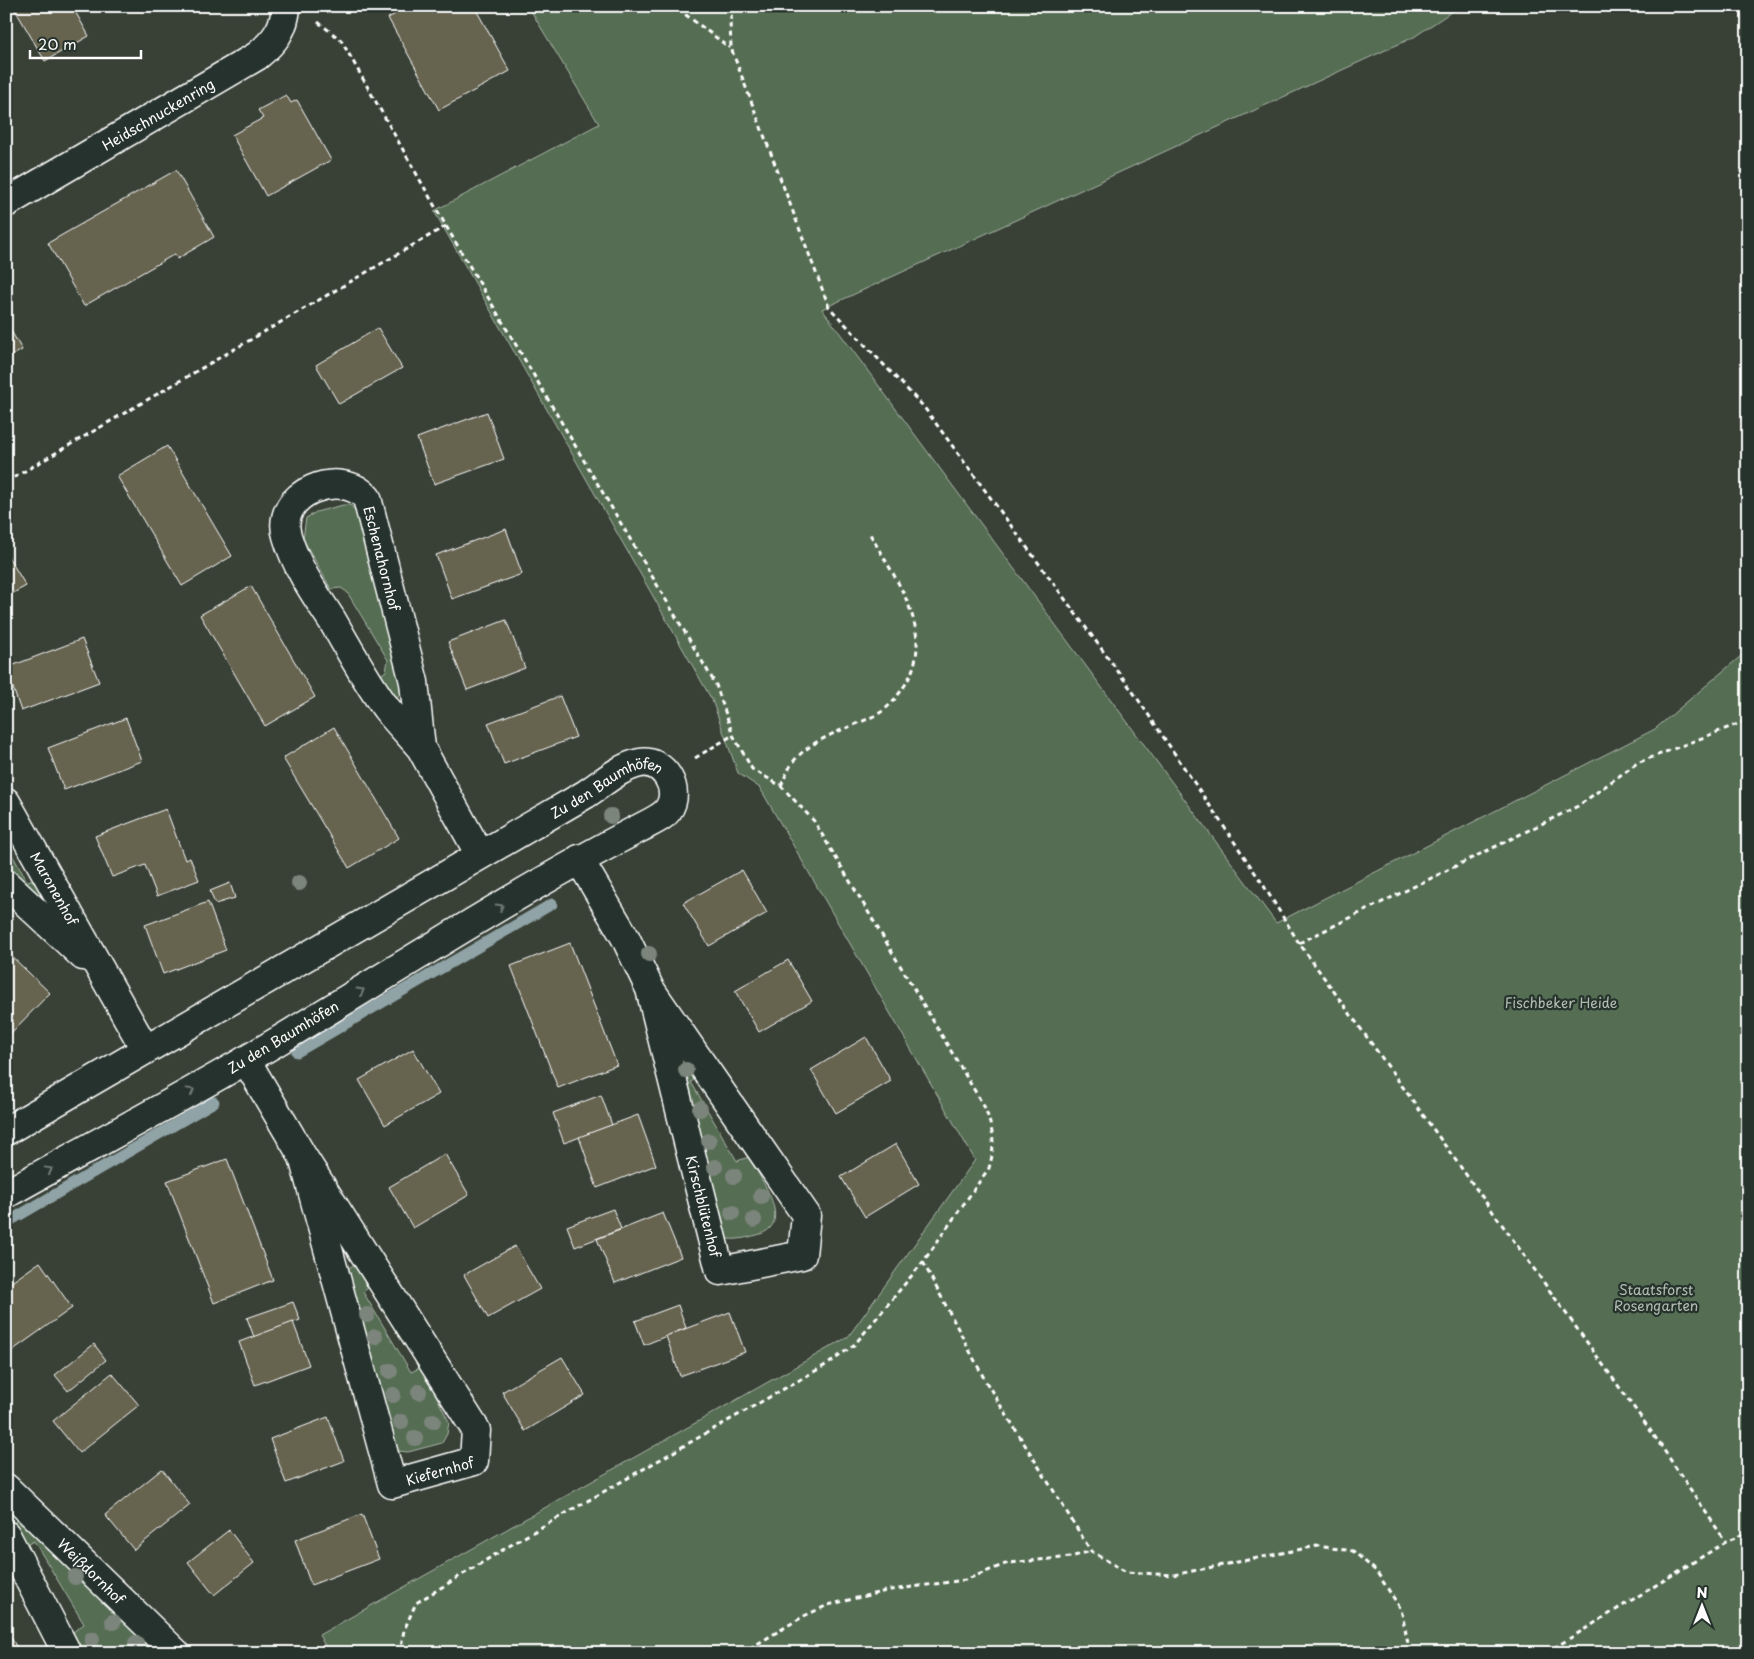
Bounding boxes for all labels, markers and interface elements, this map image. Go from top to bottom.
scale bar [30,28,141,60]
text: 20 m [38,32,77,55]
street label: Heidschnuckenring [98,73,218,155]
street label: Eschenahornhof [359,504,406,614]
street label: Zu den Baumhöfen [546,752,668,823]
street label: Maronenhof [25,848,84,930]
one-way arrow [494,903,503,913]
one-way arrow [355,987,364,997]
park label: Fischbeker Heide [1504,992,1618,1013]
street label: Zu den Baumhöfen [223,995,343,1079]
one-way arrow [185,1087,194,1097]
street label: Kirschblütenhof [681,1153,727,1261]
one-way arrow [43,1166,52,1176]
park label: Staatsforst Rosengarten [1614,1279,1698,1316]
street label: Kiefernhof [403,1451,478,1490]
street label: Weißdornhof [53,1533,131,1610]
north arrow [1676,1582,1726,1632]
text: N [1696,1582,1708,1603]

